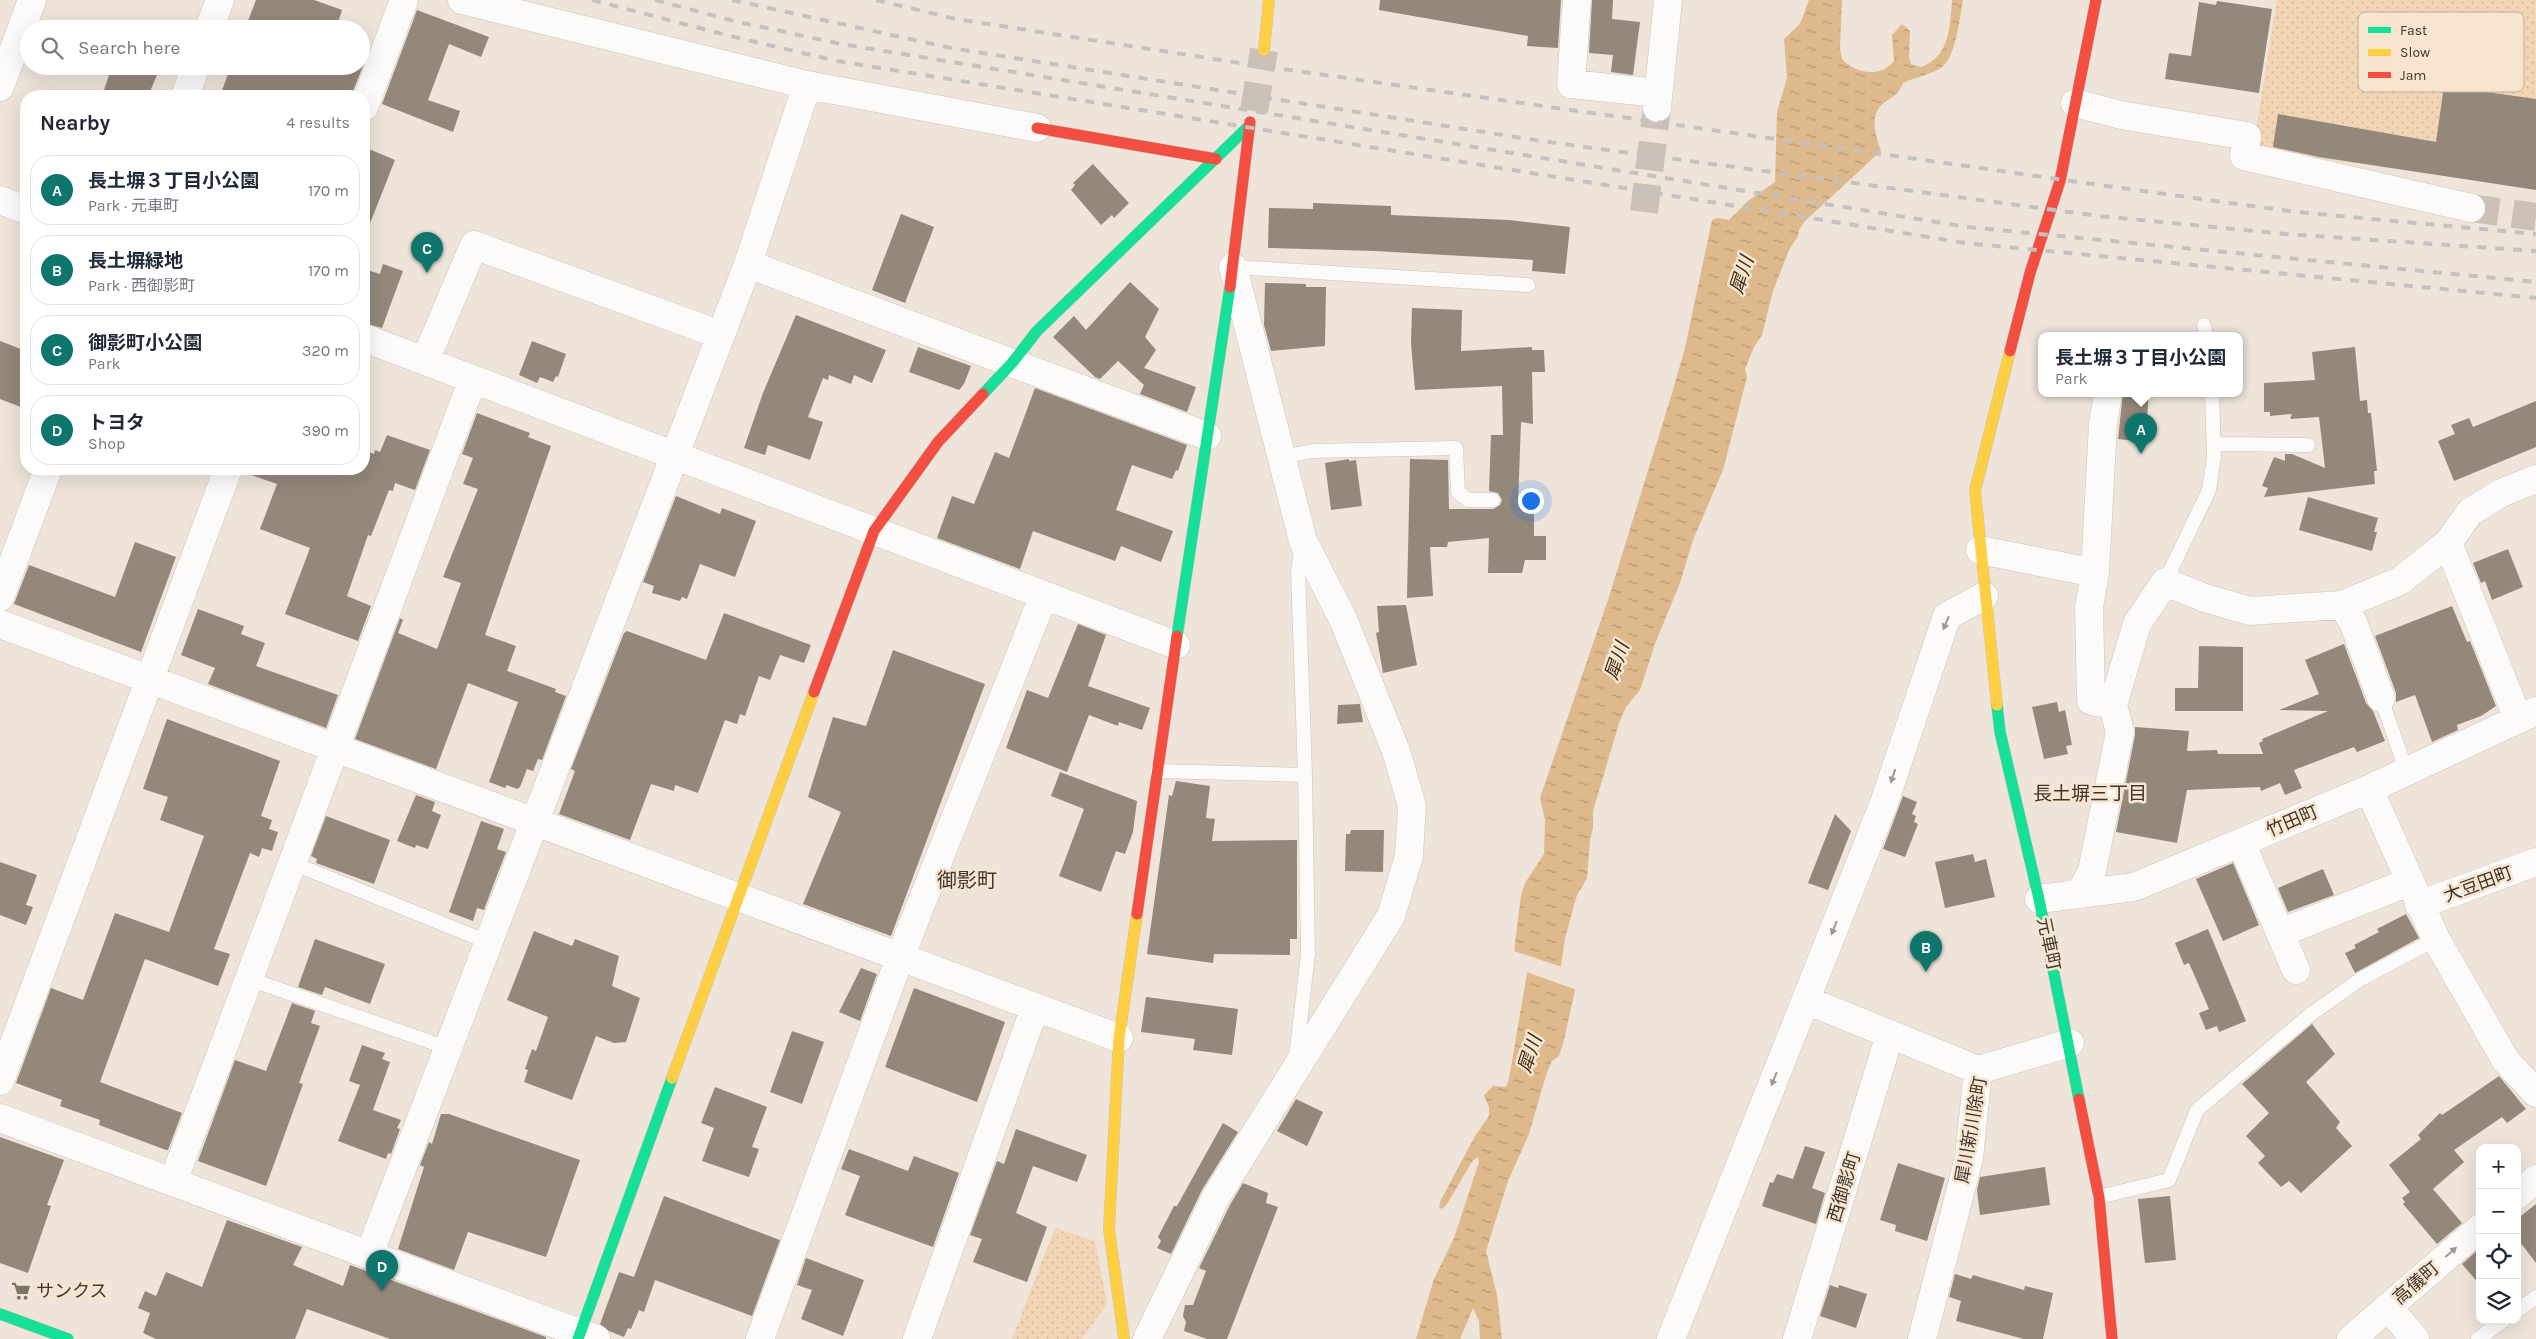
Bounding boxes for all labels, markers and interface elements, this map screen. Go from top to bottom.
legend [2358,12,2524,92]
search box [20,20,370,75]
text: Fast [2400,22,2427,39]
icon: search [38,34,66,62]
text: Search here [78,37,180,59]
text: Slow [2400,44,2430,61]
text: Jam [2400,67,2426,84]
text: Nearby [40,111,110,135]
text: 4 results [286,113,350,132]
text: 長土塀３丁目小公園 [88,170,259,192]
text: A [52,181,62,200]
text: 170 m [308,181,349,200]
text: Park · 元車町 [88,196,179,215]
pin: C [411,232,443,273]
text: 長土塀緑地 [88,250,183,272]
water label: 犀川 [1726,252,1759,296]
text: B [52,261,62,280]
text: 170 m [308,261,349,280]
text: Park · 西御影町 [88,276,195,295]
text: 御影町小公園 [88,332,202,354]
popup [2038,332,2243,397]
text: C [52,341,62,360]
text: 320 m [302,341,349,360]
text: 長土塀３丁目小公園 [2055,347,2226,369]
text: Park [88,354,120,373]
text: Park [2055,369,2087,388]
text: トヨタ [88,412,145,434]
pin: A [2125,413,2157,454]
text: D [52,421,62,440]
text: 390 m [302,421,349,440]
text: Shop [88,434,125,453]
your location [1518,488,1544,514]
one-way arrow [1941,616,1949,630]
water label: 犀川 [1600,638,1634,683]
one-way arrow [1889,769,1896,784]
district label: 長土塀三丁目 [2033,783,2147,805]
street label: 竹田町 [2263,800,2321,842]
street label: 大豆田町 [2440,861,2516,907]
district label: 御影町 [937,869,997,892]
street label: 元車町 [2033,915,2065,973]
one-way arrow [1830,921,1838,935]
pin: B [1910,931,1942,972]
water label: 犀川 [1514,1031,1547,1075]
one-way arrow [1770,1072,1778,1087]
street label: 犀川新川除町 [1951,1075,1991,1185]
map controls [2476,1144,2521,1324]
button: + [2476,1144,2521,1189]
street label: 西御影町 [1823,1149,1865,1225]
button: − [2476,1189,2521,1234]
button: locate [2476,1234,2521,1279]
one-way arrow [2445,1247,2458,1258]
pin: D [366,1250,398,1291]
street label: 高儀町 [2388,1257,2444,1309]
button: layers [2476,1279,2521,1324]
supermarket icon: サンクス [10,1280,32,1302]
place label: サンクス [36,1280,107,1302]

